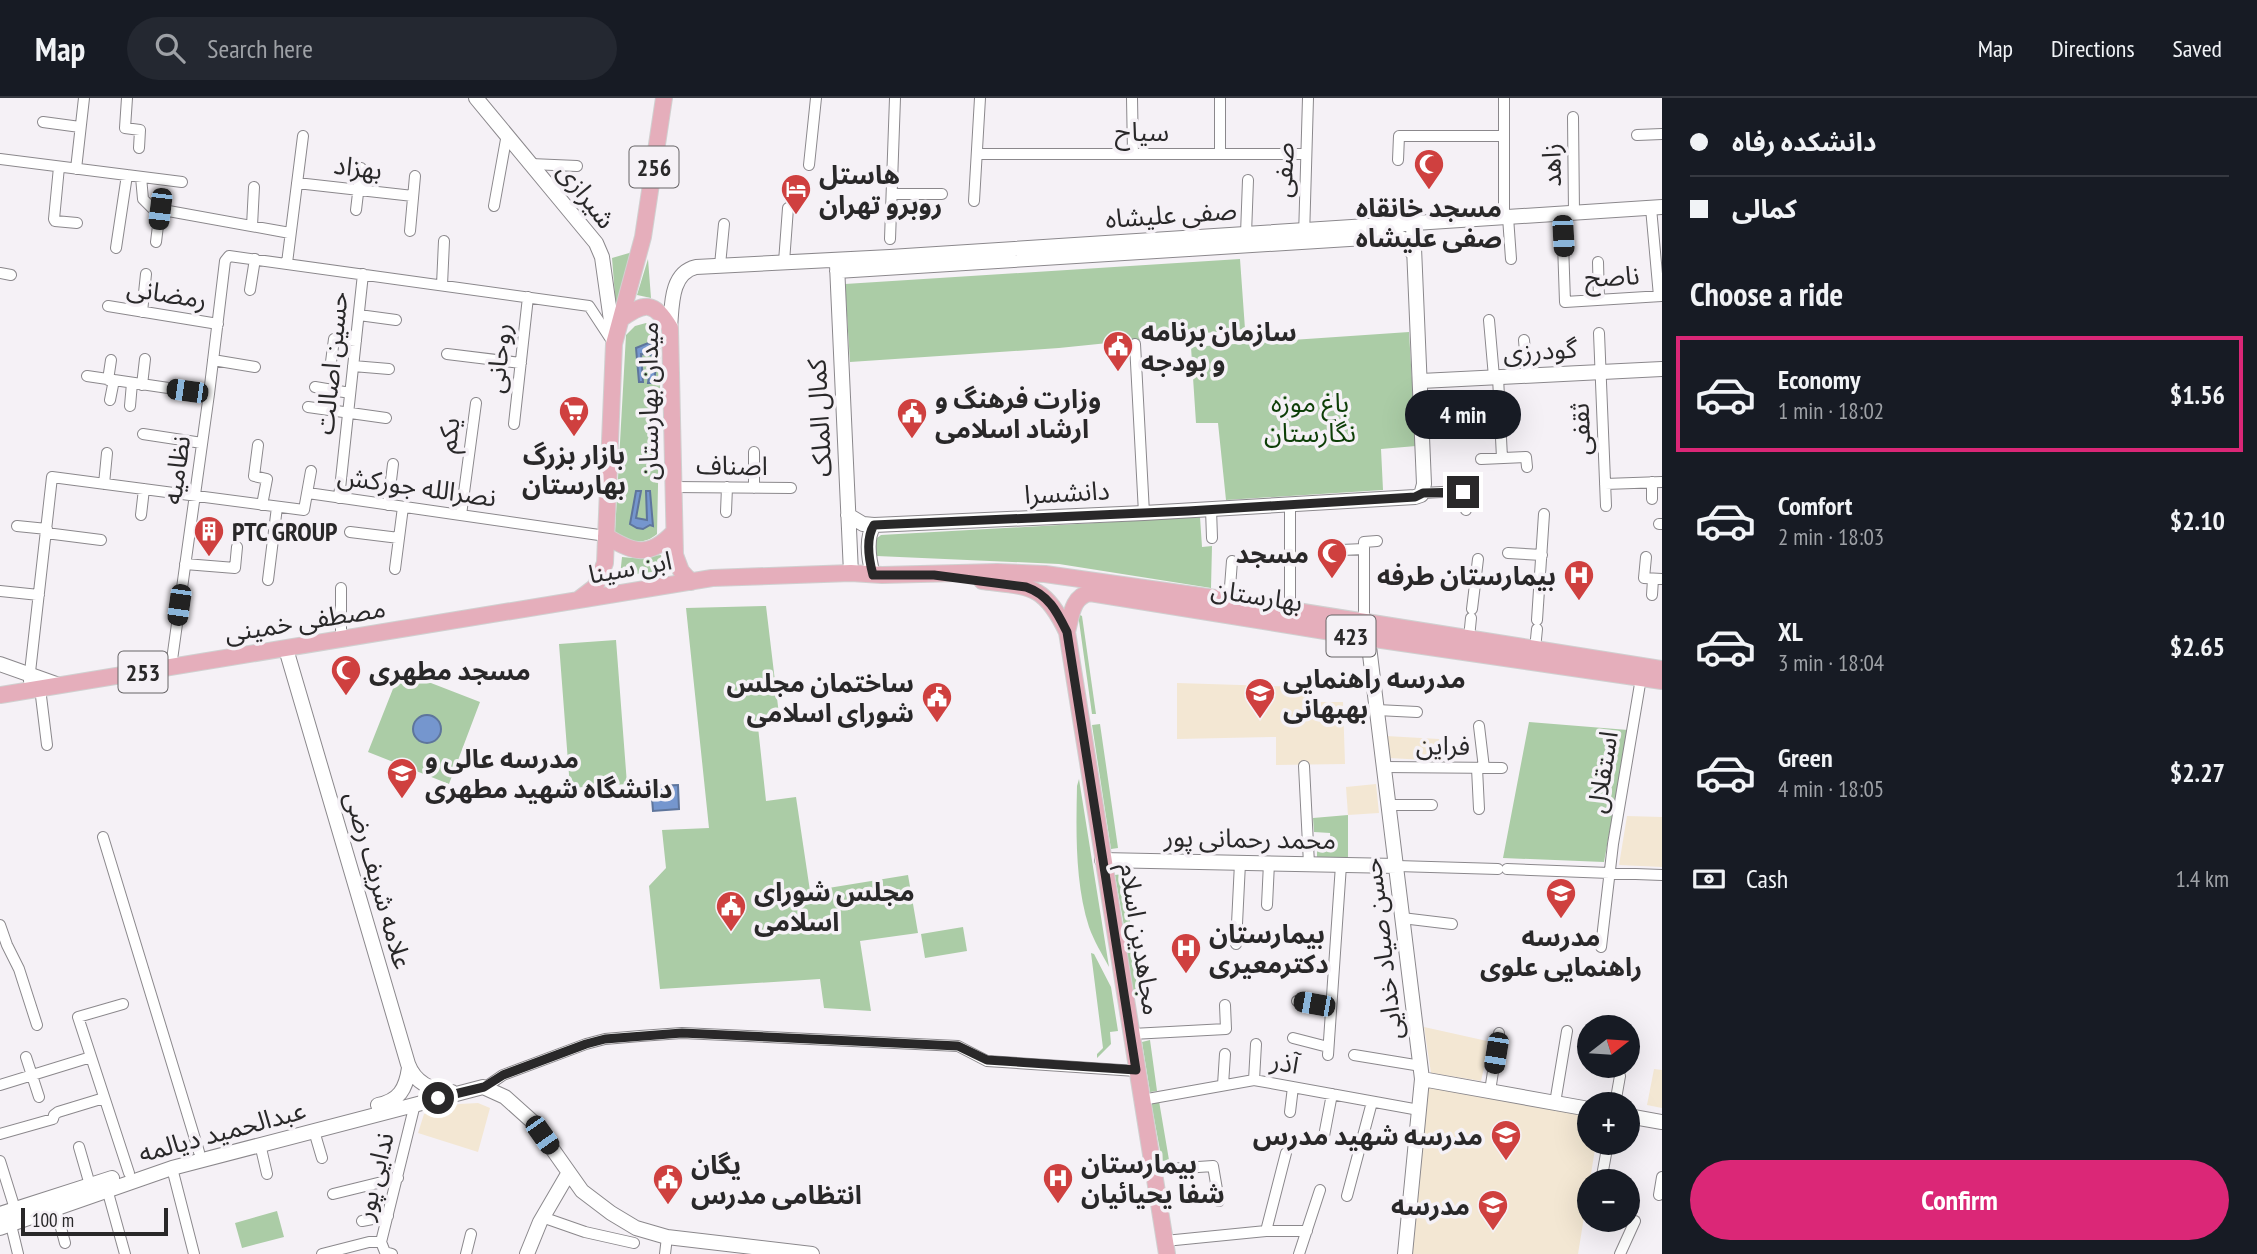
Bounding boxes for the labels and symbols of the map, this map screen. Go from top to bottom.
street label: سیاح [1115,115,1169,151]
street label: صفی [1266,142,1300,198]
street label: زاهد [1534,143,1568,187]
road number: 256 [630,146,678,188]
mosque icon: مسجد خانقاه صفی علیشاه [1412,147,1446,191]
street label: بهزاد [332,148,384,186]
street label: شیرازی [551,155,623,235]
place label: هاستل روبرو تهران [819,158,942,221]
hotel icon: هاستل روبرو تهران [779,172,813,216]
car [148,187,173,231]
place label: مسجد خانقاه صفی علیشاه [1356,191,1502,254]
street label: صفی علیشاه [1104,193,1238,235]
car [1552,214,1575,258]
street label: ناصح [1584,258,1640,298]
street label: رمضانی [125,270,209,316]
street label: حسین اصالت [307,290,355,436]
place label: سازمان برنامه و بودجه [1141,315,1297,378]
street label: روحانی [478,321,518,395]
street label: میدان بهارستان [632,322,665,480]
public building icon: سازمان برنامه و بودجه [1101,329,1135,373]
street label: گودرزی [1502,332,1578,368]
street label: کمال الملک [799,358,839,478]
car [165,378,210,404]
place label: وزارت فرهنگ و ارشاد اسلامی [935,382,1101,445]
park label: باغ موزه نگارستان [1264,386,1356,449]
callout: 4 min [1405,390,1521,440]
supermarket icon: بازار بزرگ بهارستان [557,394,591,438]
public building icon: وزارت فرهنگ و ارشاد اسلامی [895,396,929,440]
street label: ثقفی [1563,402,1597,456]
street label: یکم [429,415,471,455]
street label: نظامیه [155,434,197,506]
place label: بازار بزرگ بهارستان [522,438,626,501]
street label: اصناف [696,448,768,482]
street label: نصرالله جورکش [335,459,499,513]
street label: دانشسرا [1023,473,1111,511]
route end [1447,476,1479,508]
building icon: PTC GROUP [192,514,226,558]
place label: PTC GROUP [232,515,337,548]
mosque icon: مسجد [1315,536,1349,580]
place label: مسجد [1236,537,1309,570]
street label: ابن سینا [586,543,674,591]
hospital icon: بیمارستان طرفه [1562,558,1596,602]
place label: بیمارستان طرفه [1377,559,1556,592]
street label: بهارستان [1209,572,1305,618]
car [166,583,193,627]
street label: مصطفی خمینی [222,591,388,649]
road number: 423 [1326,616,1376,656]
road number: 253 [118,652,168,692]
mosque icon: مسجد مطهری [329,653,363,697]
place label: مسجد مطهری [369,654,531,687]
place label: مدرسه راهنمایی بهبهانی [1283,662,1466,725]
place label: ساختمان مجلس شورای اسلامی [726,666,914,729]
school or university icon: مدرسه راهنمایی بهبهانی [1243,676,1277,720]
public building icon: ساختمان مجلس شورای اسلامی [920,680,954,724]
street label: فراین [1416,728,1470,762]
street label: استقلال [1579,729,1625,815]
place label: مدرسه عالی و دانشگاه شهید مطهری [425,742,673,805]
school or university icon: مدرسه عالی و دانشگاه شهید مطهری [385,756,419,800]
street label: علامه شریف رضی [338,787,420,973]
street label: محمد رحمانی پور [1163,820,1336,857]
street label: حسن صیاد خدایی [1354,856,1410,1042]
street label: مجاهدین اسلام [1109,861,1169,1018]
place label: مجلس شورای اسلامی [754,875,915,938]
school or university icon: مدرسه راهنمایی علوی [1544,876,1578,920]
public building icon: مجلس شورای اسلامی [714,889,748,933]
place label: بیمارستان دکترمعیری [1209,917,1329,980]
place label: مدرسه راهنمایی علوی [1480,920,1642,983]
hospital icon: بیمارستان دکترمعیری [1169,931,1203,975]
car [1292,990,1337,1018]
north arrow [1577,1015,1640,1078]
car [1483,1031,1510,1075]
street label: آذر [1267,1043,1303,1081]
route start [422,1082,454,1114]
street label: عبدالحمید دیالمه [135,1093,309,1169]
car [522,1112,563,1158]
school or university icon: مدرسه شهید مدرس [1489,1118,1523,1162]
place label: مدرسه شهید مدرس [1253,1119,1483,1152]
street label: ندایی پور [347,1129,402,1224]
place label: بیمارستان شفا یحیائیان [1081,1147,1225,1210]
place label: یگان انتظامی مدرس [691,1148,862,1211]
hospital icon: بیمارستان شفا یحیائیان [1041,1161,1075,1205]
public building icon: یگان انتظامی مدرس [651,1162,685,1206]
school or university icon: مدرسه [1476,1188,1510,1232]
place label: مدرسه [1391,1189,1470,1222]
scale bar [21,1205,168,1237]

